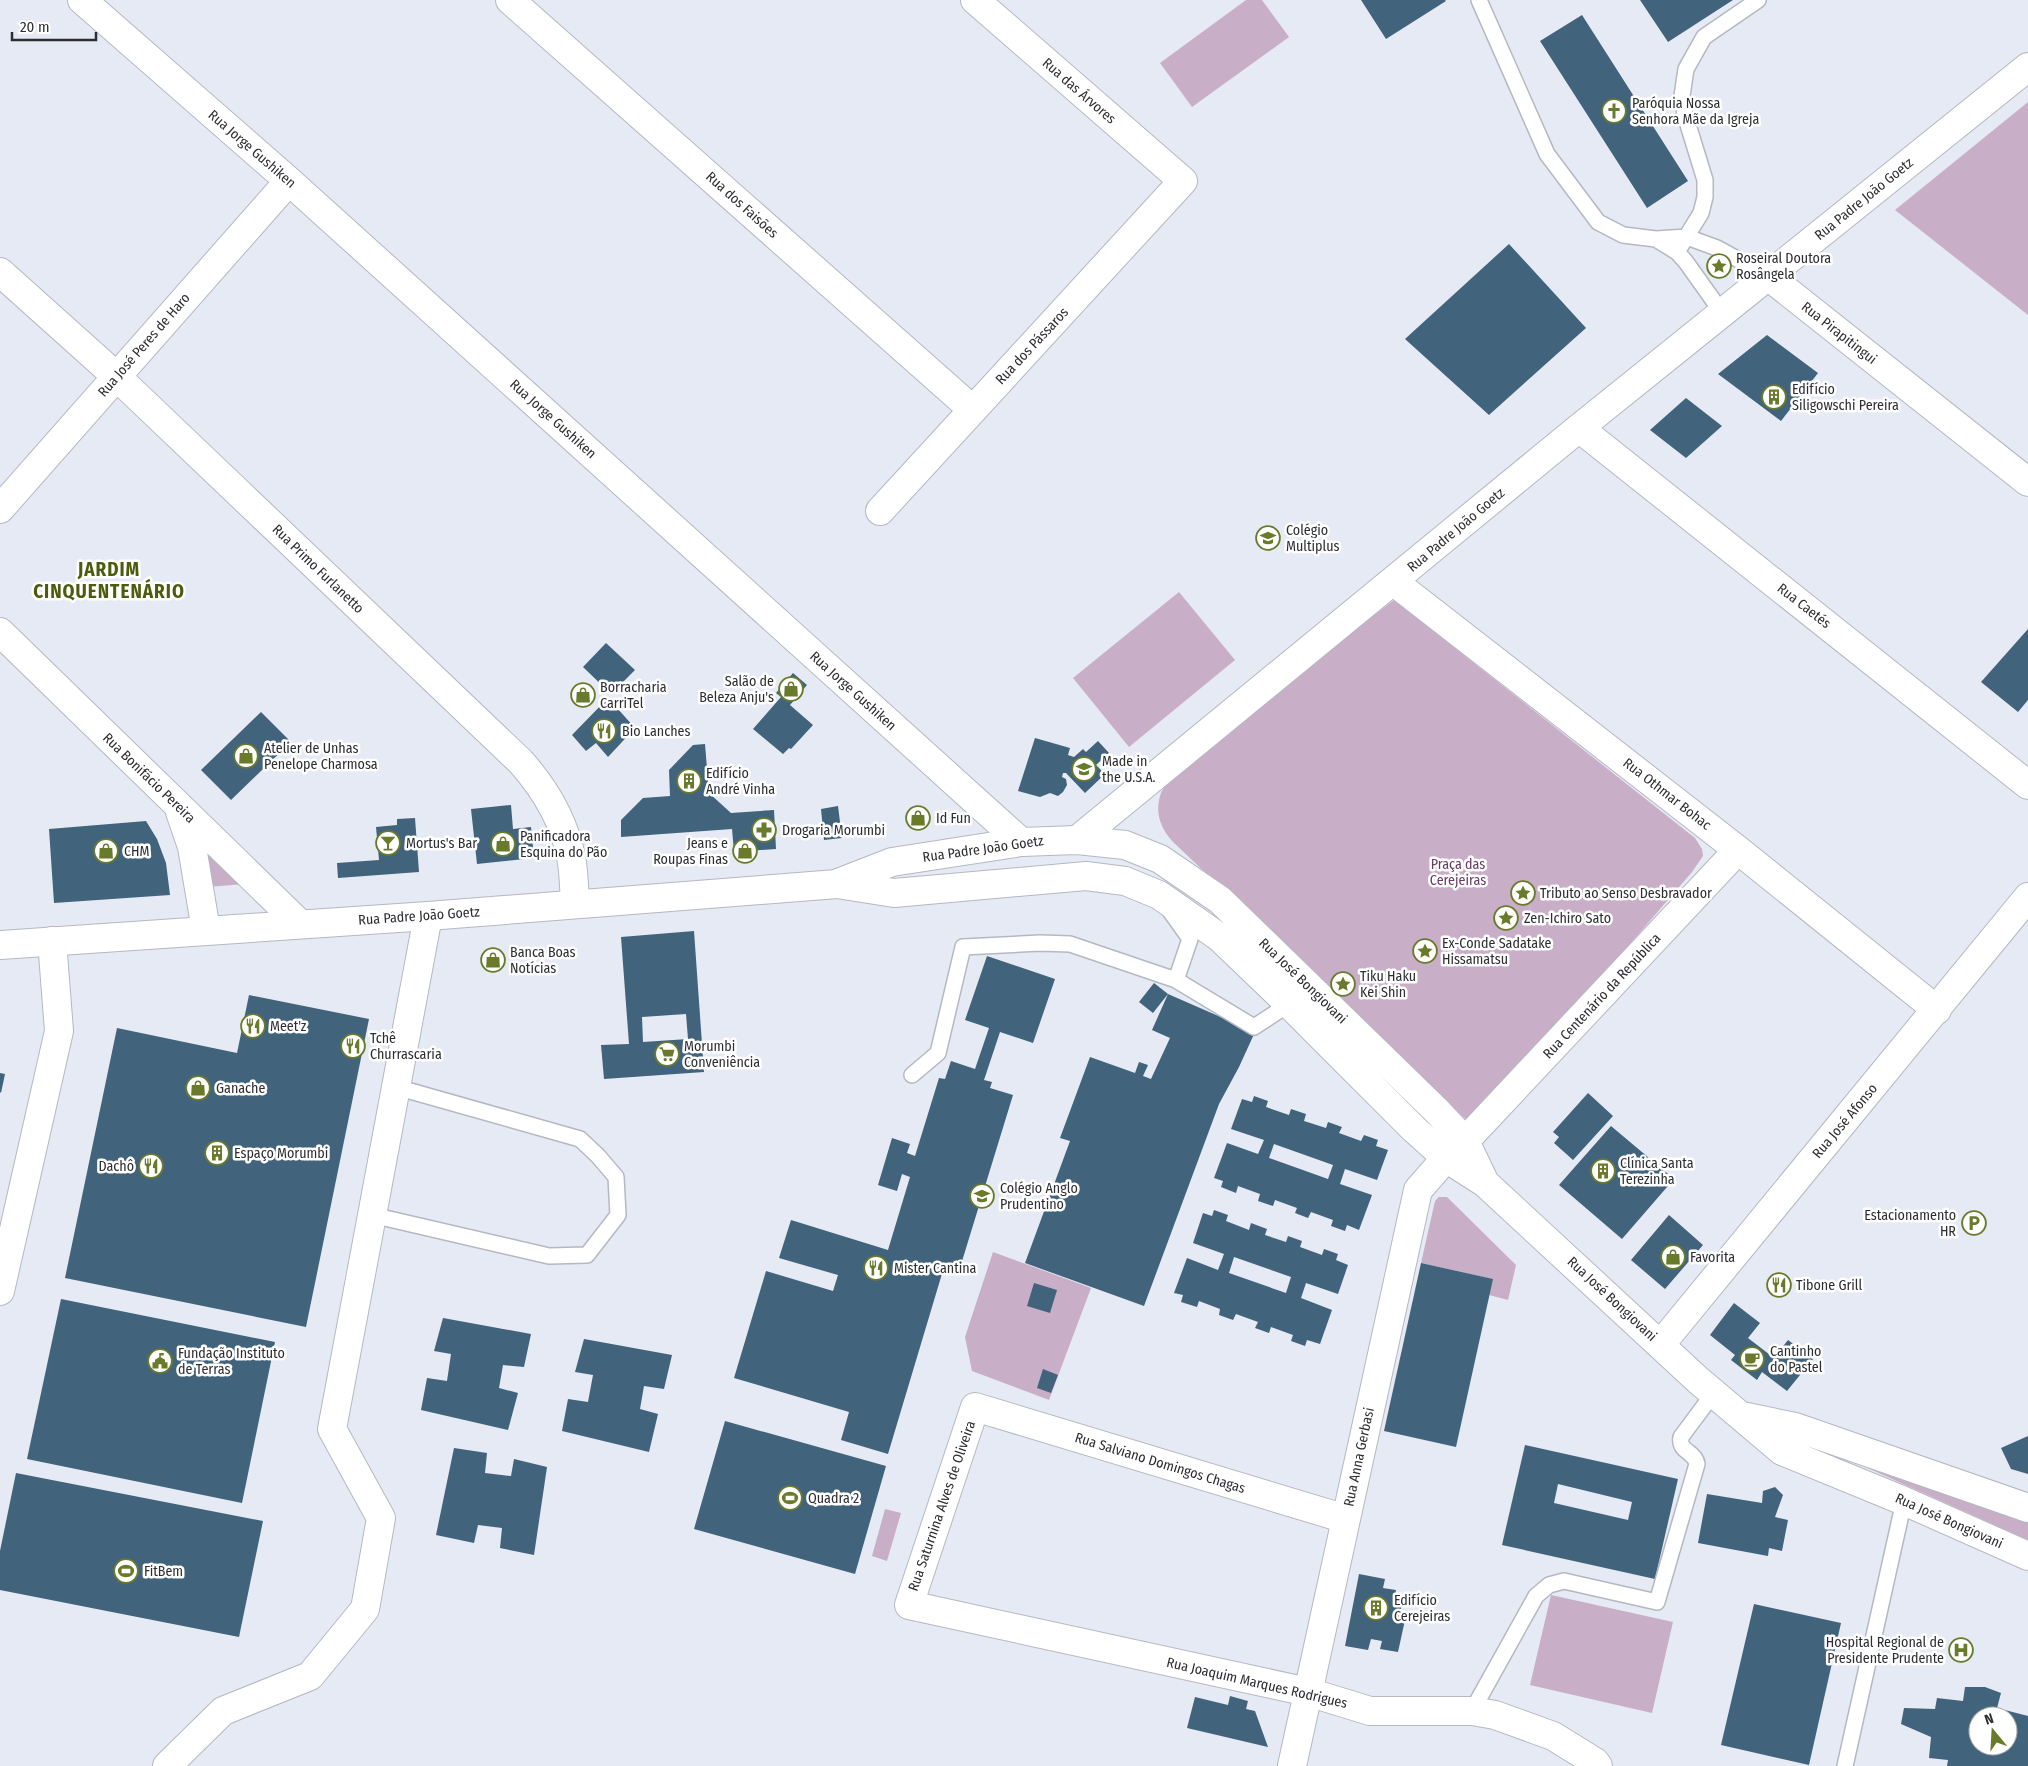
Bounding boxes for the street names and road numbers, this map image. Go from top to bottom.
street label: Rua das Árvores [1039,54,1120,128]
street label: Rua Jorge Gushiken [205,106,299,192]
street label: Rua Padre João Goetz [1811,154,1917,244]
street label: Rua dos Faisões [702,168,782,242]
street label: Rua José Peres de Haro [94,290,194,400]
street label: Rua Pirapitingui [1798,298,1880,368]
street label: Rua dos Pássaros [992,304,1072,388]
street label: Rua Jorge Gushiken [506,376,600,462]
street label: Rua Padre João Goetz [1404,484,1508,576]
street label: Rua Primo Furlanetto [269,521,367,617]
street label: Rua Caetés [1774,580,1834,632]
street label: Rua Jorge Gushiken [806,648,900,734]
street label: Rua Bonifácio Pereira [99,729,199,827]
street label: Rua Othmar Bohac [1620,754,1714,834]
street label: Rua Padre João Goetz [922,832,1045,866]
street label: Rua Padre João Goetz [358,903,481,929]
street label: Rua Centenário da República [1540,930,1665,1062]
street label: Rua José Bongiovani [1255,935,1351,1027]
street label: Rua José Afonso [1809,1080,1881,1162]
street label: Rua José Bongiovani [1564,1253,1660,1345]
street label: Rua Anna Gerbasi [1340,1406,1378,1508]
street label: Rua Saturnina Alves de Oliveira [905,1418,979,1593]
street label: Rua Salviano Domingos Chagas [1073,1429,1247,1497]
street label: Rua José Bongiovani [1893,1490,2005,1552]
street label: Rua Joaquim Marques Rodrigues [1165,1654,1349,1712]

